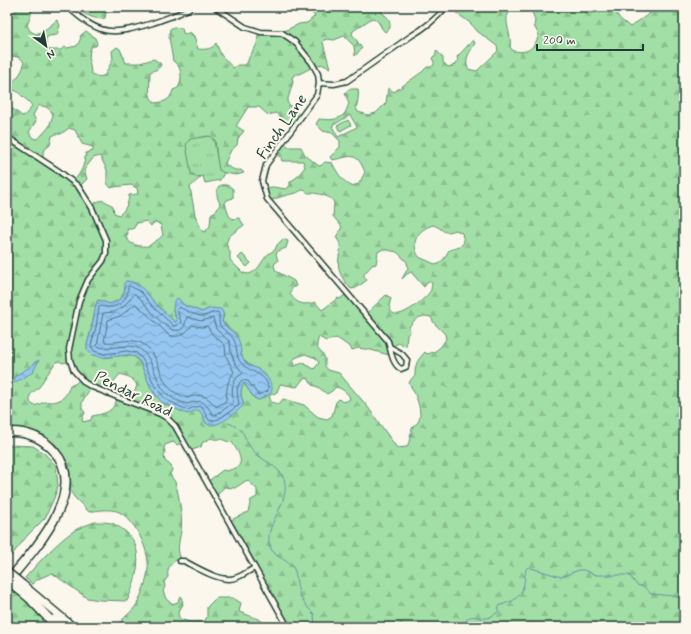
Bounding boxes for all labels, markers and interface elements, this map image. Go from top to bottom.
north arrow [26,26,66,66]
scale bar [537,26,643,52]
text: 200 m [543,33,576,49]
text: N [44,46,58,62]
street label: Finch Lane [252,90,312,164]
street label: Pendar Road [91,366,176,422]

